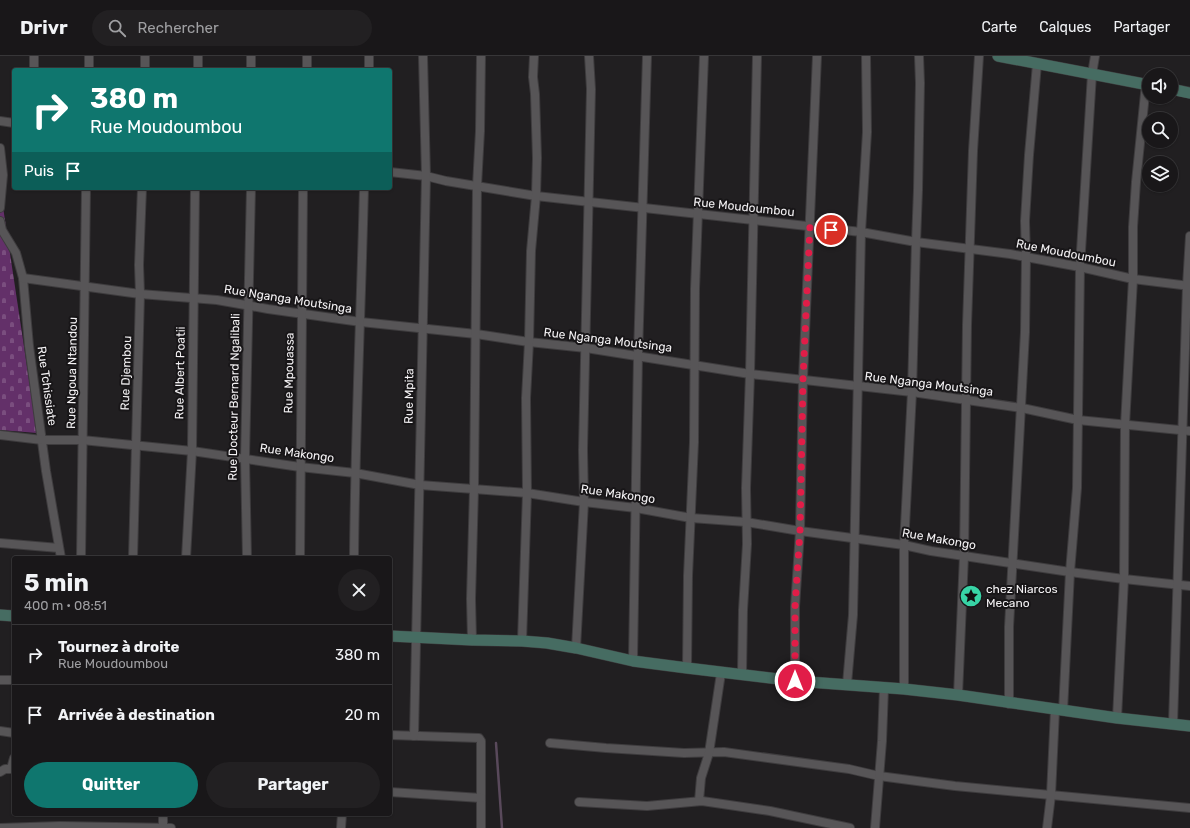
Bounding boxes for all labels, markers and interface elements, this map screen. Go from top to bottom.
search box [92,10,372,46]
text: Drivr [20,16,68,39]
icon: search [106,17,128,39]
text: Rechercher [138,19,219,37]
text: Carte [981,19,1017,36]
text: Calques [1039,19,1091,36]
text: Partager [1113,19,1170,36]
map controls [1142,68,1178,192]
button: sound [1142,68,1178,104]
text: 380 m [90,82,178,115]
icon: right [24,84,76,136]
button: search [1142,112,1178,148]
text: Rue Moudoumbou [90,116,242,138]
button: layers [1142,156,1178,192]
icon: arrive [62,160,84,182]
text: Puis [24,162,54,180]
street label: Rue Moudoumbou [693,195,795,219]
pin [814,213,848,247]
icon: arrive [820,219,842,241]
street label: Rue Moudoumbou [1015,236,1117,270]
street label: Rue Nganga Moutsinga [223,282,353,316]
street label: Rue Docteur Bernard Ngalibali [226,313,242,481]
street label: Rue Ngoua Ntandou [64,317,80,429]
street label: Rue Nganga Moutsinga [543,325,673,355]
street label: Rue Albert Poatii [172,326,188,420]
street label: Rue Mpouassa [281,332,297,414]
street label: Rue Djembou [118,335,134,411]
street label: Rue Tchissiate [34,345,60,427]
street label: Rue Mpita [402,368,416,424]
street label: Rue Nganga Moutsinga [864,369,994,399]
street label: Rue Makongo [259,441,335,465]
street label: Rue Makongo [580,482,656,506]
street label: Rue Makongo [901,526,977,552]
text: 5 min [24,569,89,597]
button: close [338,569,380,611]
place label: chez Niarcos Mecano [986,582,1058,610]
place icon: chez Niarcos Mecano [958,583,984,609]
text: 400 m · 08:51 [24,598,107,613]
text: Tournez à droite [58,638,179,656]
icon: right [24,644,46,666]
text: 380 m [335,646,380,664]
text: Rue Moudoumbou [58,656,168,671]
position arrow [774,660,816,702]
icon: arrive [24,704,46,726]
text: Arrivée à destination [58,706,215,724]
text: 20 m [345,706,380,724]
button: Quitter [24,762,198,808]
button: Partager [206,762,380,808]

